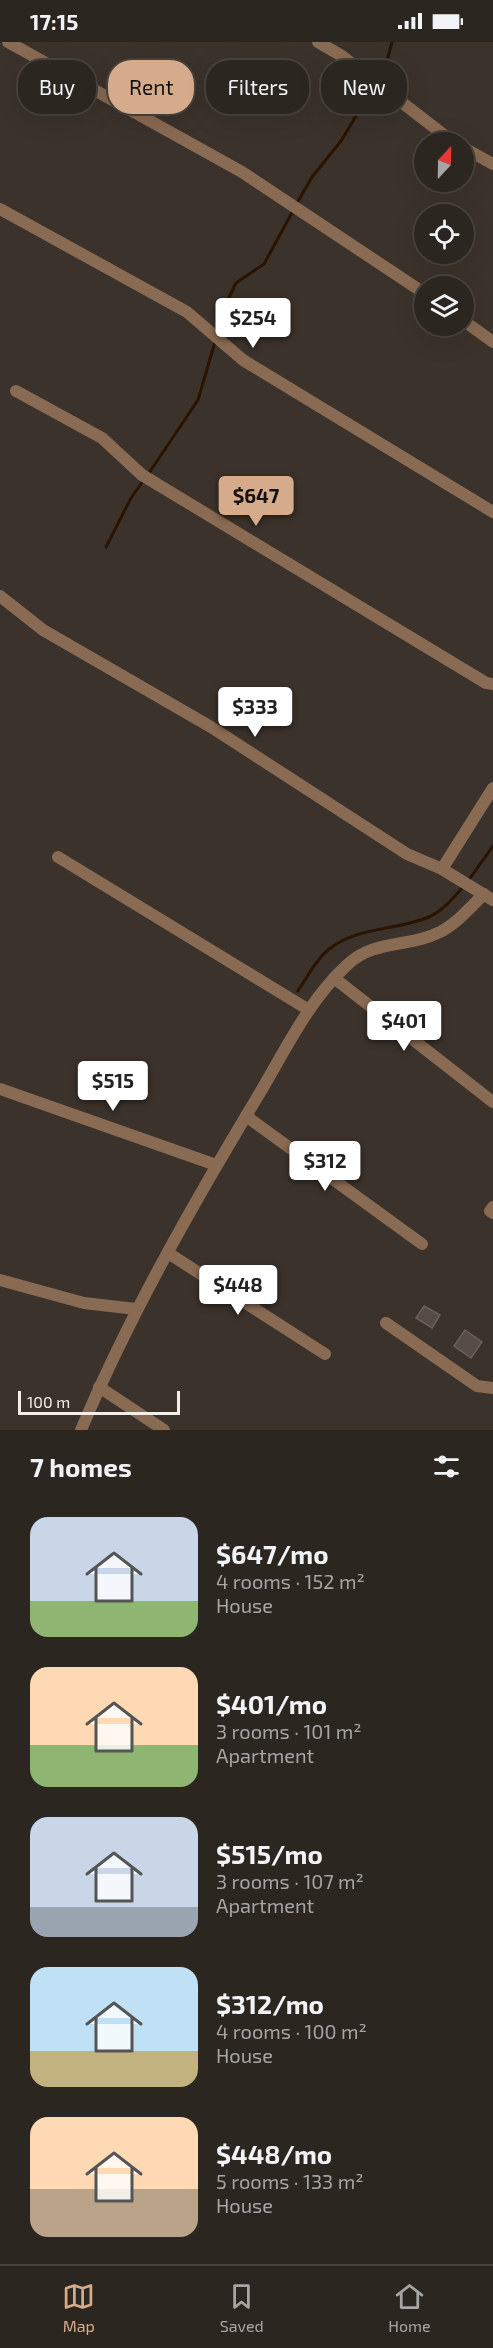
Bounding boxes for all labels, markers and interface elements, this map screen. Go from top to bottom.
text: 17:15 [30,8,78,34]
chip: Buy [18,60,96,114]
chip: Rent [108,60,194,114]
chip: Filters [206,60,309,114]
chip: New [321,60,407,114]
north arrow [414,132,474,192]
map controls [414,132,474,336]
button: locate [414,204,474,264]
button: layers [414,276,474,336]
pin: $254 [217,298,289,349]
text: $254 [230,305,277,329]
pin: $647 [220,476,292,527]
text: $647 [233,483,279,507]
pin: $333 [219,687,291,738]
text: $333 [232,694,278,718]
pin: $401 [368,1001,440,1052]
text: $401 [381,1008,427,1032]
pin: $515 [77,1061,149,1112]
text: $515 [92,1068,134,1092]
pin: $312 [289,1141,361,1192]
text: $312 [303,1148,347,1172]
pin: $448 [202,1265,274,1316]
text: $448 [213,1272,263,1296]
scale bar [18,1388,180,1416]
text: 100 m [27,1392,70,1411]
icon: filters [430,1450,463,1483]
text: 7 homes [30,1451,132,1482]
text: $647/mo [216,1538,329,1569]
icon: home [78,1541,150,1613]
text: 4 rooms · 152 m² [216,1569,365,1593]
text: House [216,1593,273,1617]
text: $401/mo [216,1688,327,1719]
icon: home [78,1691,150,1763]
text: 3 rooms · 101 m² [216,1719,362,1743]
text: Apartment [216,1743,314,1767]
text: $515/mo [216,1838,323,1869]
icon: home [78,1841,150,1913]
text: 3 rooms · 107 m² [216,1869,364,1893]
text: Apartment [216,1893,314,1917]
text: $312/mo [216,1988,324,2019]
icon: home [78,1991,150,2063]
text: 4 rooms · 100 m² [216,2019,367,2043]
text: House [216,2043,273,2067]
text: $448/mo [216,2138,332,2169]
icon: home [78,2141,150,2213]
text: 5 rooms · 133 m² [216,2169,363,2193]
text: House [216,2193,273,2217]
tab: Map [62,2280,95,2335]
tab: Saved [220,2280,264,2335]
tab: Home [388,2280,431,2335]

